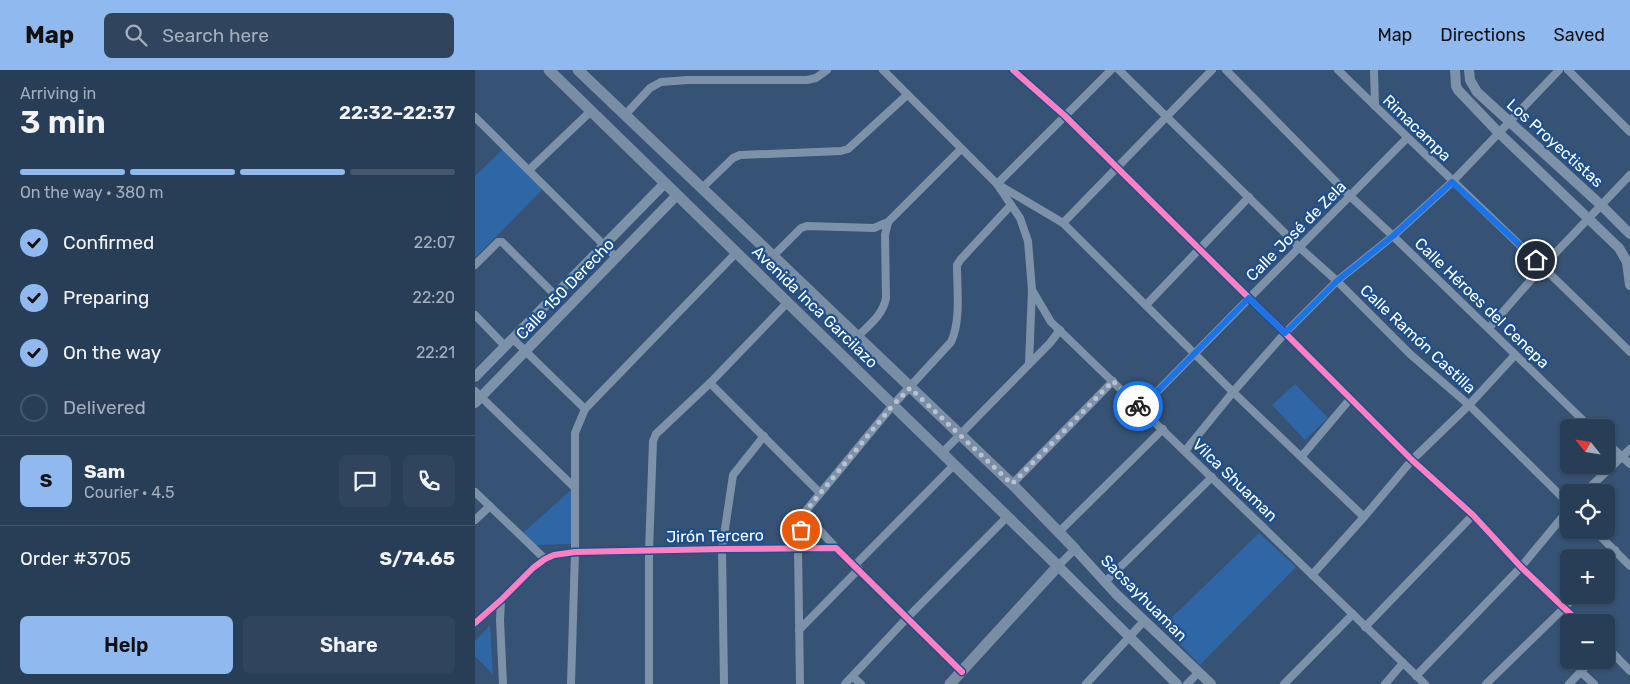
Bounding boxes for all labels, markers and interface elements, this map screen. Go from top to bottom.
search box [104,13,454,58]
text: Map [25,21,74,49]
icon: search [122,21,150,49]
text: Search here [162,24,269,47]
text: Map [1377,24,1412,46]
text: Directions [1440,24,1526,46]
text: Saved [1554,24,1605,46]
text: Arriving in [20,84,96,103]
street label: Rimacampa [1379,91,1455,165]
street label: Los Proyectistas [1503,95,1607,191]
text: 22:32–22:37 [339,101,455,124]
text: 3 min [20,103,106,141]
street label: Calle José de Zela [1242,177,1350,285]
text: On the way · 380 m [20,183,164,202]
icon: check [20,229,48,257]
text: Confirmed [63,231,154,254]
text: 22:07 [414,233,455,252]
street label: Calle 150 Derecho [512,234,618,344]
street label: Calle Héroes del Cenepa [1411,234,1553,372]
pin [1515,239,1557,281]
street label: Avenida Inca Garcilazo [748,242,882,372]
icon: home [1522,246,1550,274]
street label: Calle Ramón Castilla [1356,281,1480,397]
icon: check [20,284,48,312]
text: Preparing [63,286,149,309]
text: 22:20 [413,288,455,307]
icon: check [20,339,48,367]
text: On the way [63,341,161,364]
text: 22:21 [416,343,455,362]
courier [1113,381,1163,431]
icon: bike [1124,392,1152,420]
text: Delivered [63,396,146,419]
north arrow [1560,419,1615,474]
map controls [1560,419,1615,669]
street label: Vilca Shuaman [1189,435,1281,525]
button: chat [339,455,391,507]
button: phone [403,455,455,507]
text: Sam [84,460,125,483]
text: S [40,469,52,492]
text: Courier · 4.5 [84,483,174,502]
button: locate [1560,484,1615,539]
pin [780,509,822,551]
icon: bag [787,516,815,544]
street label: Jirón Tercero [666,526,764,546]
text: Order #3705 [20,547,131,570]
text: S/74.65 [379,547,455,570]
button: + [1560,549,1615,604]
street label: Sacsayhuaman [1097,551,1191,645]
button: − [1560,614,1615,669]
button: Help [20,616,233,674]
button: Share [243,616,455,674]

